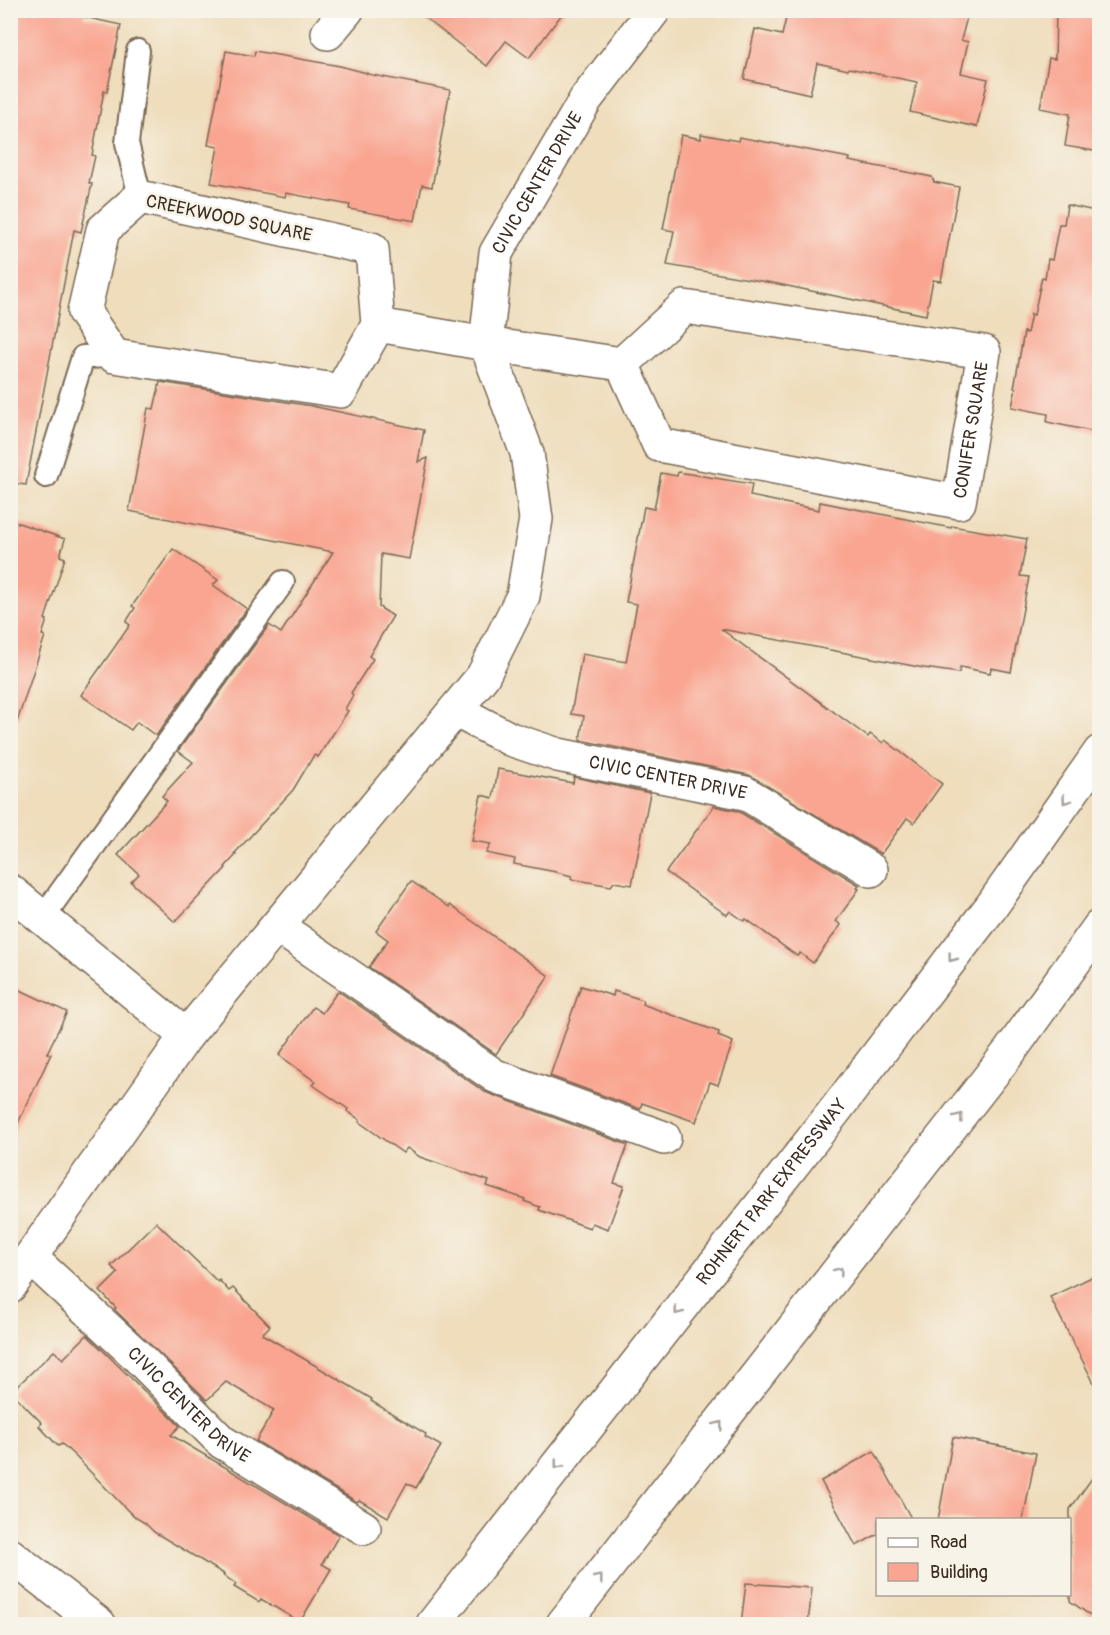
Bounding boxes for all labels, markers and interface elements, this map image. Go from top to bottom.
street label: CIVIC CENTER DRIVE [487,108,588,258]
street label: CREEKWOOD SQUARE [144,190,314,247]
street label: CONIFER SQUARE [949,360,994,500]
street label: CIVIC CENTER DRIVE [587,751,749,805]
one-way arrow [1063,793,1074,804]
one-way arrow [948,951,959,962]
street label: ROHNERT PARK EXPRESSWAY [692,1094,852,1290]
one-way arrow [951,1113,962,1124]
one-way arrow [831,1267,842,1278]
one-way arrow [674,1304,685,1315]
street label: CIVIC CENTER DRIVE [123,1342,254,1468]
one-way arrow [711,1420,722,1431]
one-way arrow [554,1458,565,1469]
legend [876,1518,1071,1596]
text: Road [930,1531,967,1554]
text: Building [930,1561,988,1584]
one-way arrow [591,1574,602,1585]

